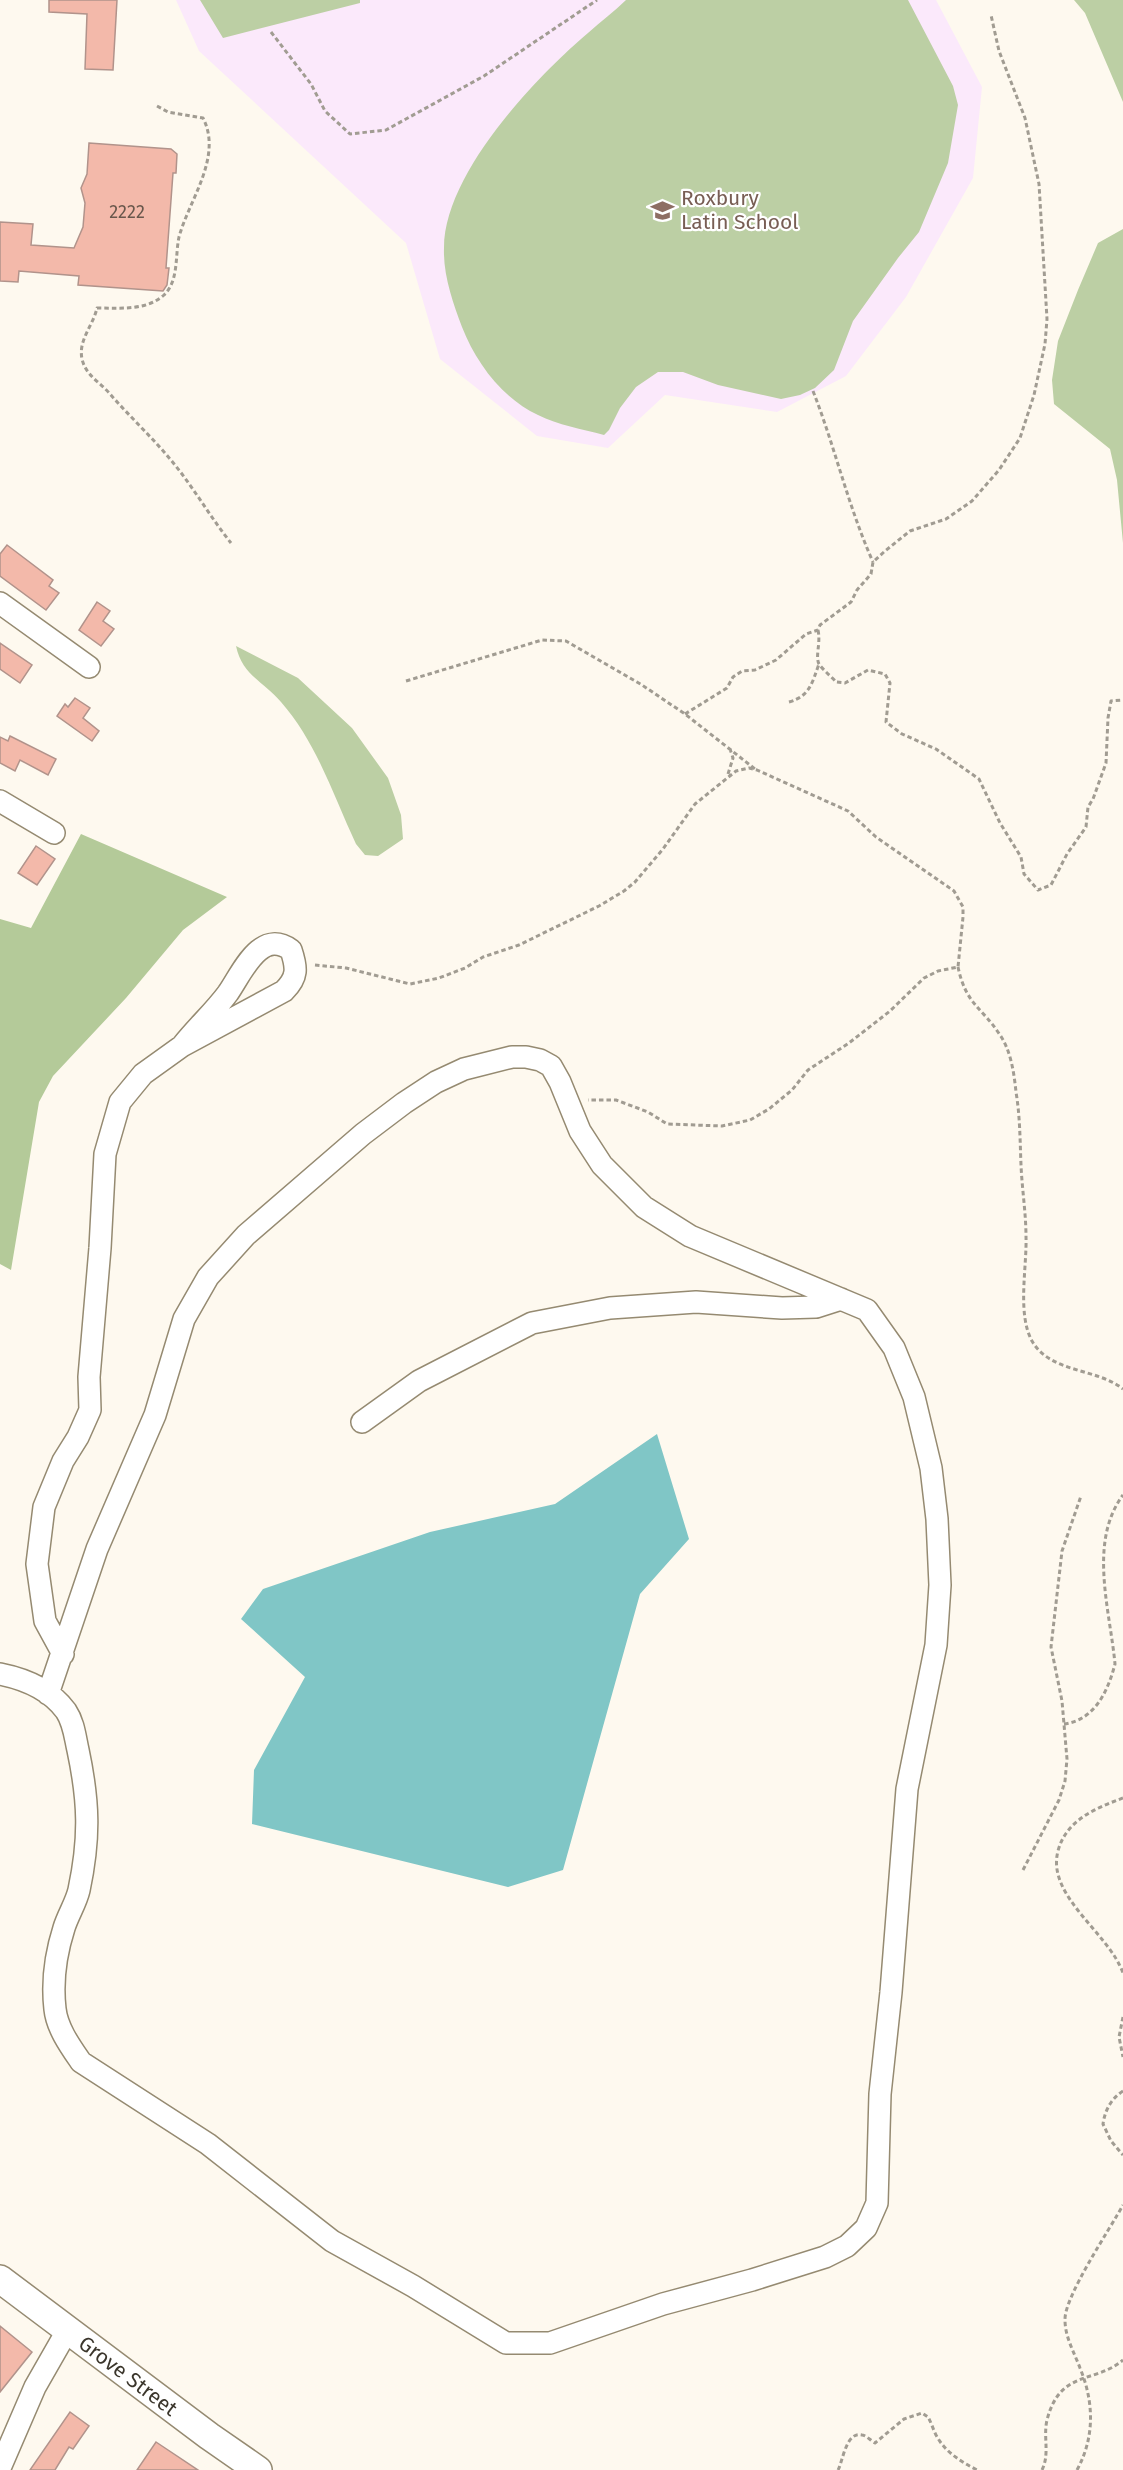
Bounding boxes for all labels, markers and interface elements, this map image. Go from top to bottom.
place label: Roxbury Latin School [681,185,799,235]
school or university icon: Roxbury Latin School [650,197,676,223]
house number: 2222 [109,201,145,223]
street label: Grove Street [73,2330,183,2422]

